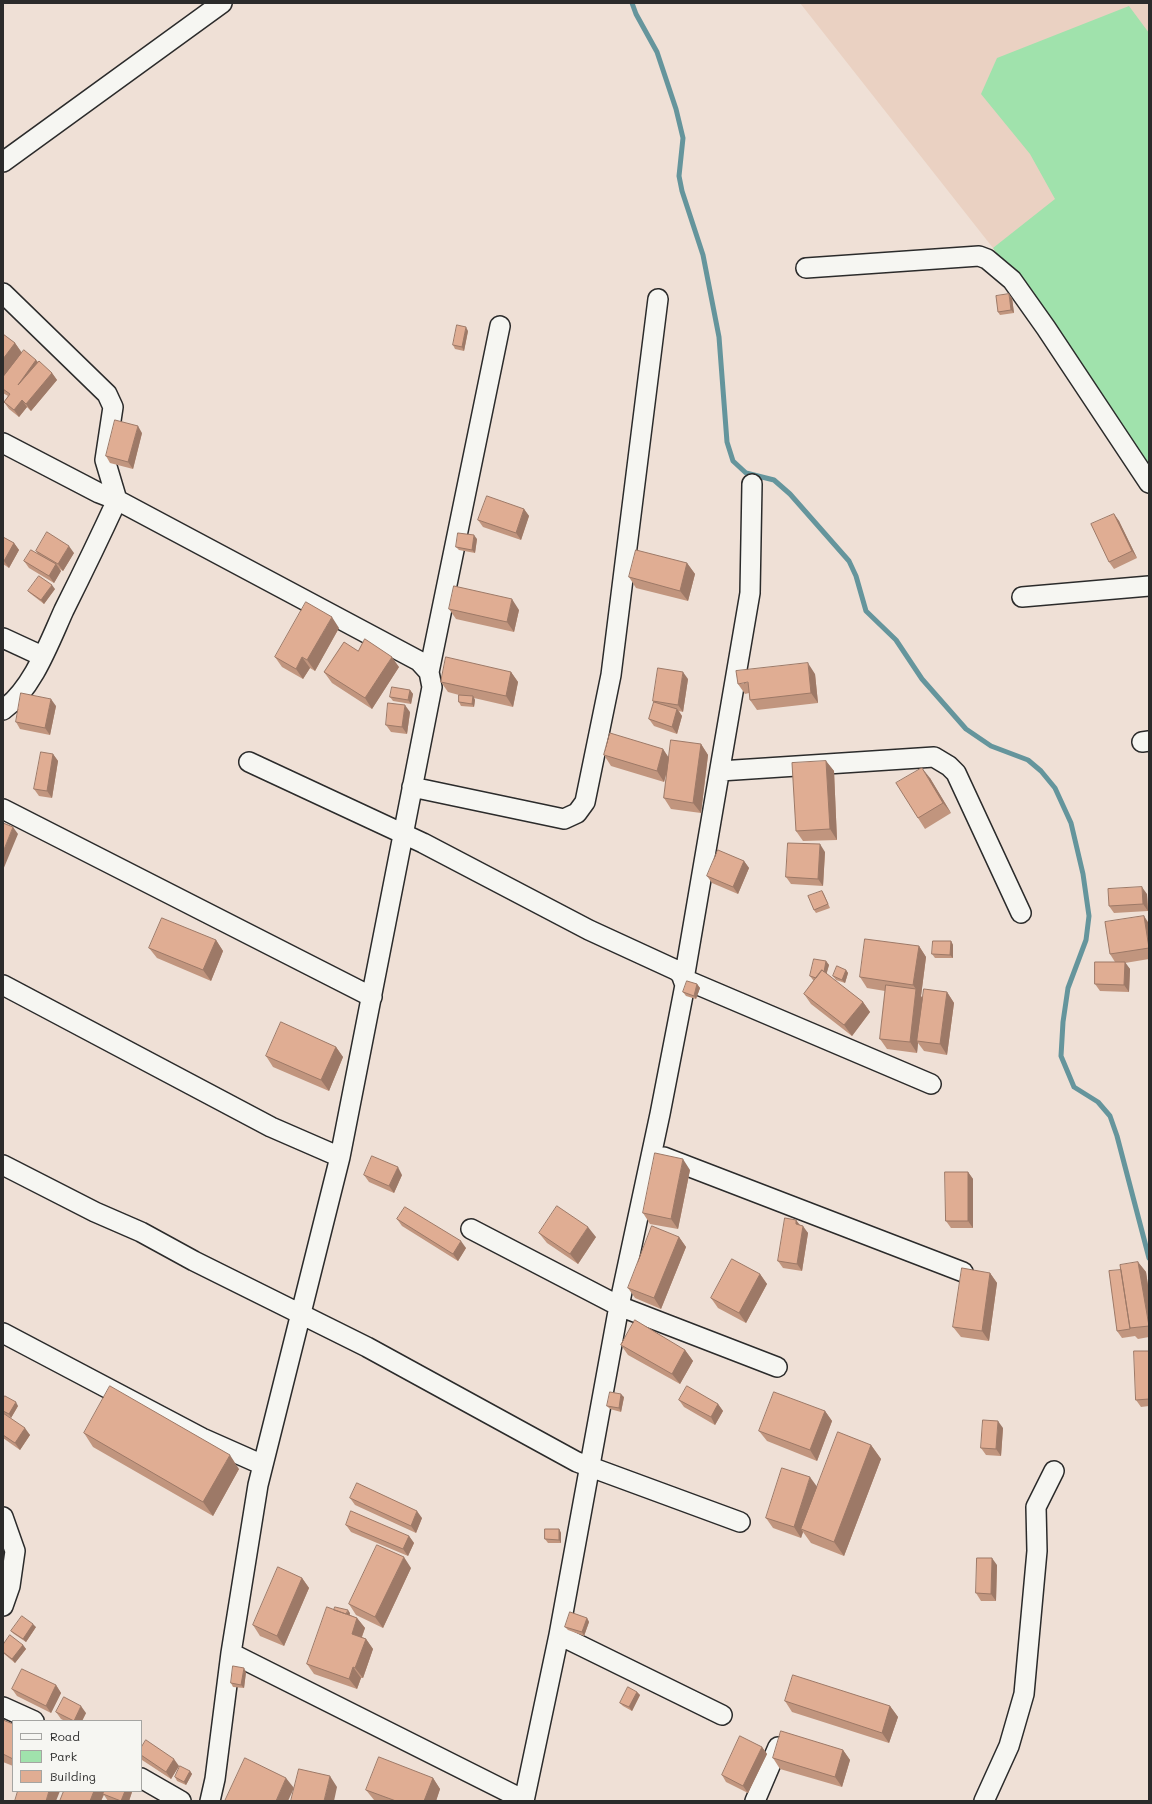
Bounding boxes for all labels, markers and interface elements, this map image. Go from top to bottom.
legend [12,1720,142,1792]
text: Road [50,1728,80,1744]
text: Park [50,1748,77,1764]
text: Building [50,1768,96,1784]

